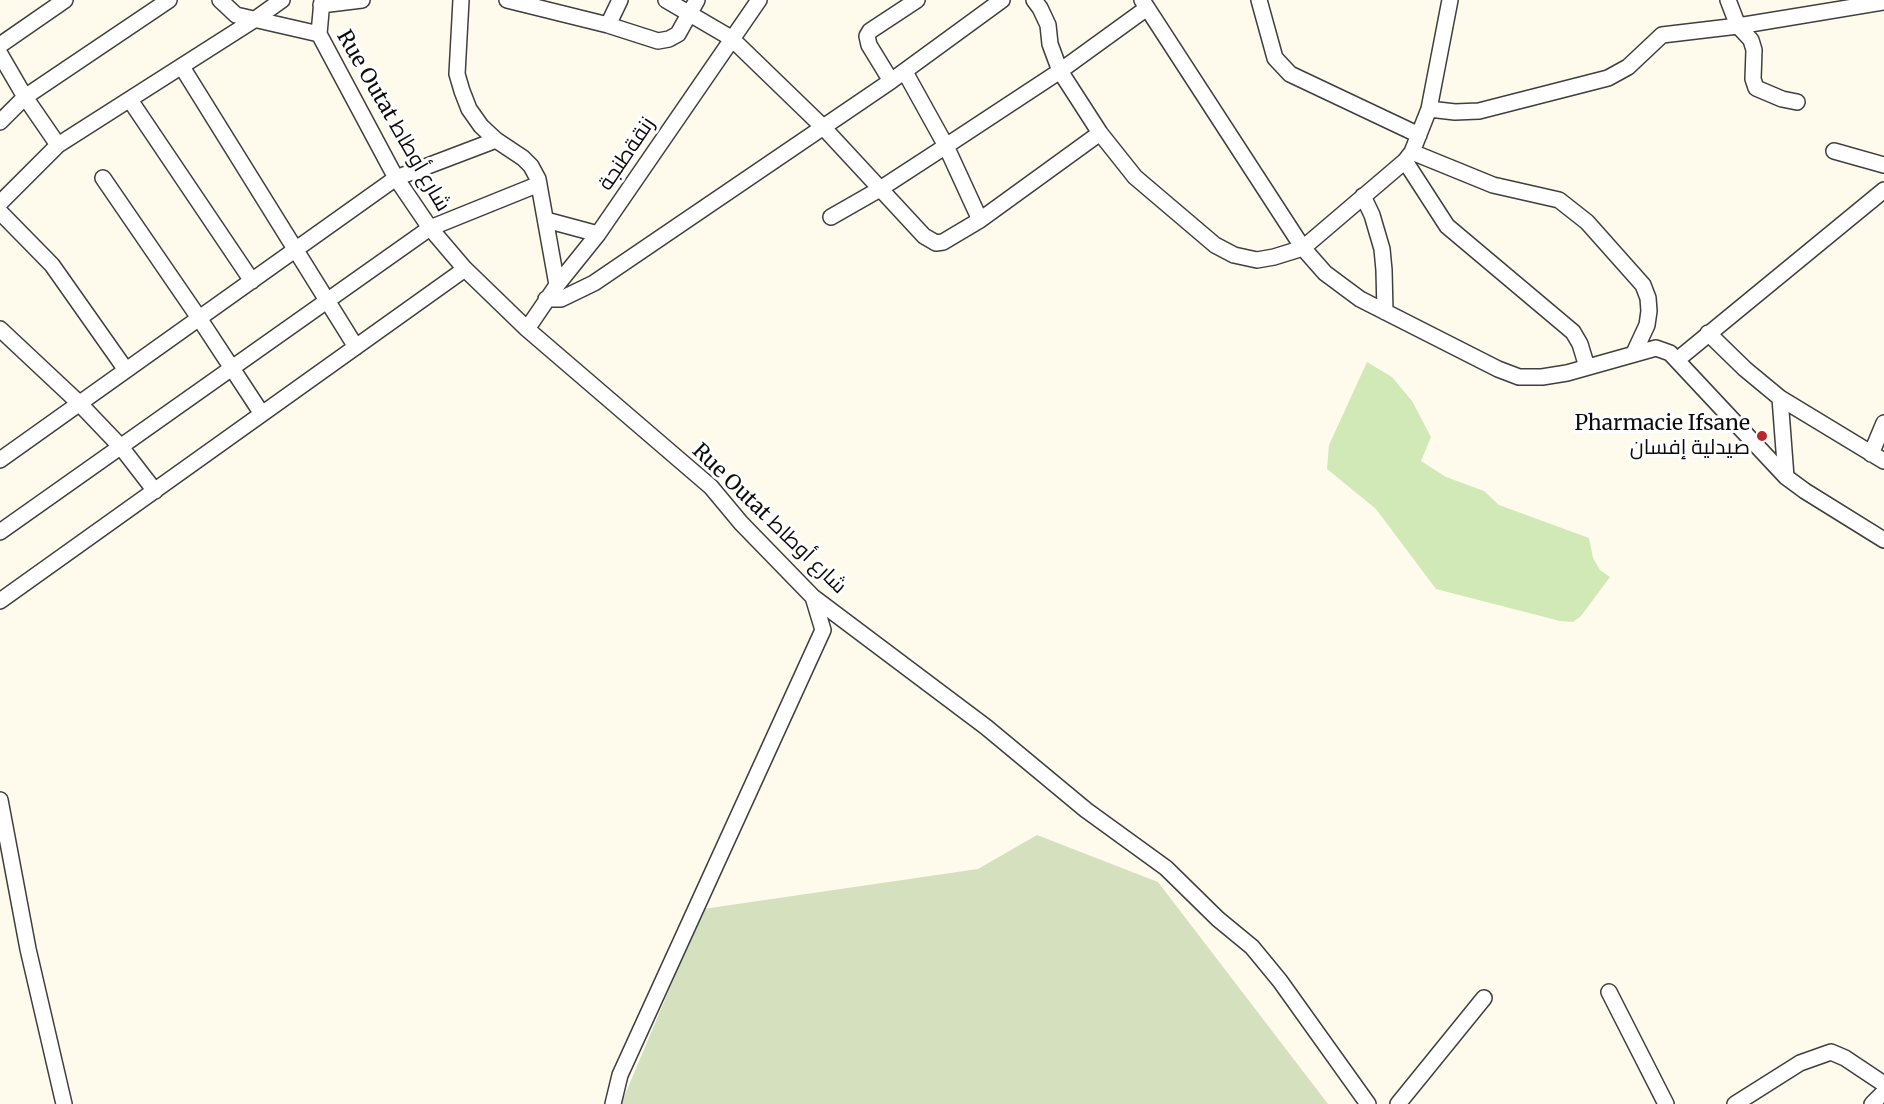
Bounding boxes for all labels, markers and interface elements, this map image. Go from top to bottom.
street label: Rue Outat شارع أوطاط [331,26,455,216]
street label: زنقةطنجة [593,112,661,196]
place label: Pharmacie Ifsane صيدلية إفسان [1575,411,1750,461]
marker: Pharmacie Ifsane صيدلية إفسان [1755,429,1769,443]
street label: Rue Outat شارع أوطاط [687,439,851,599]

